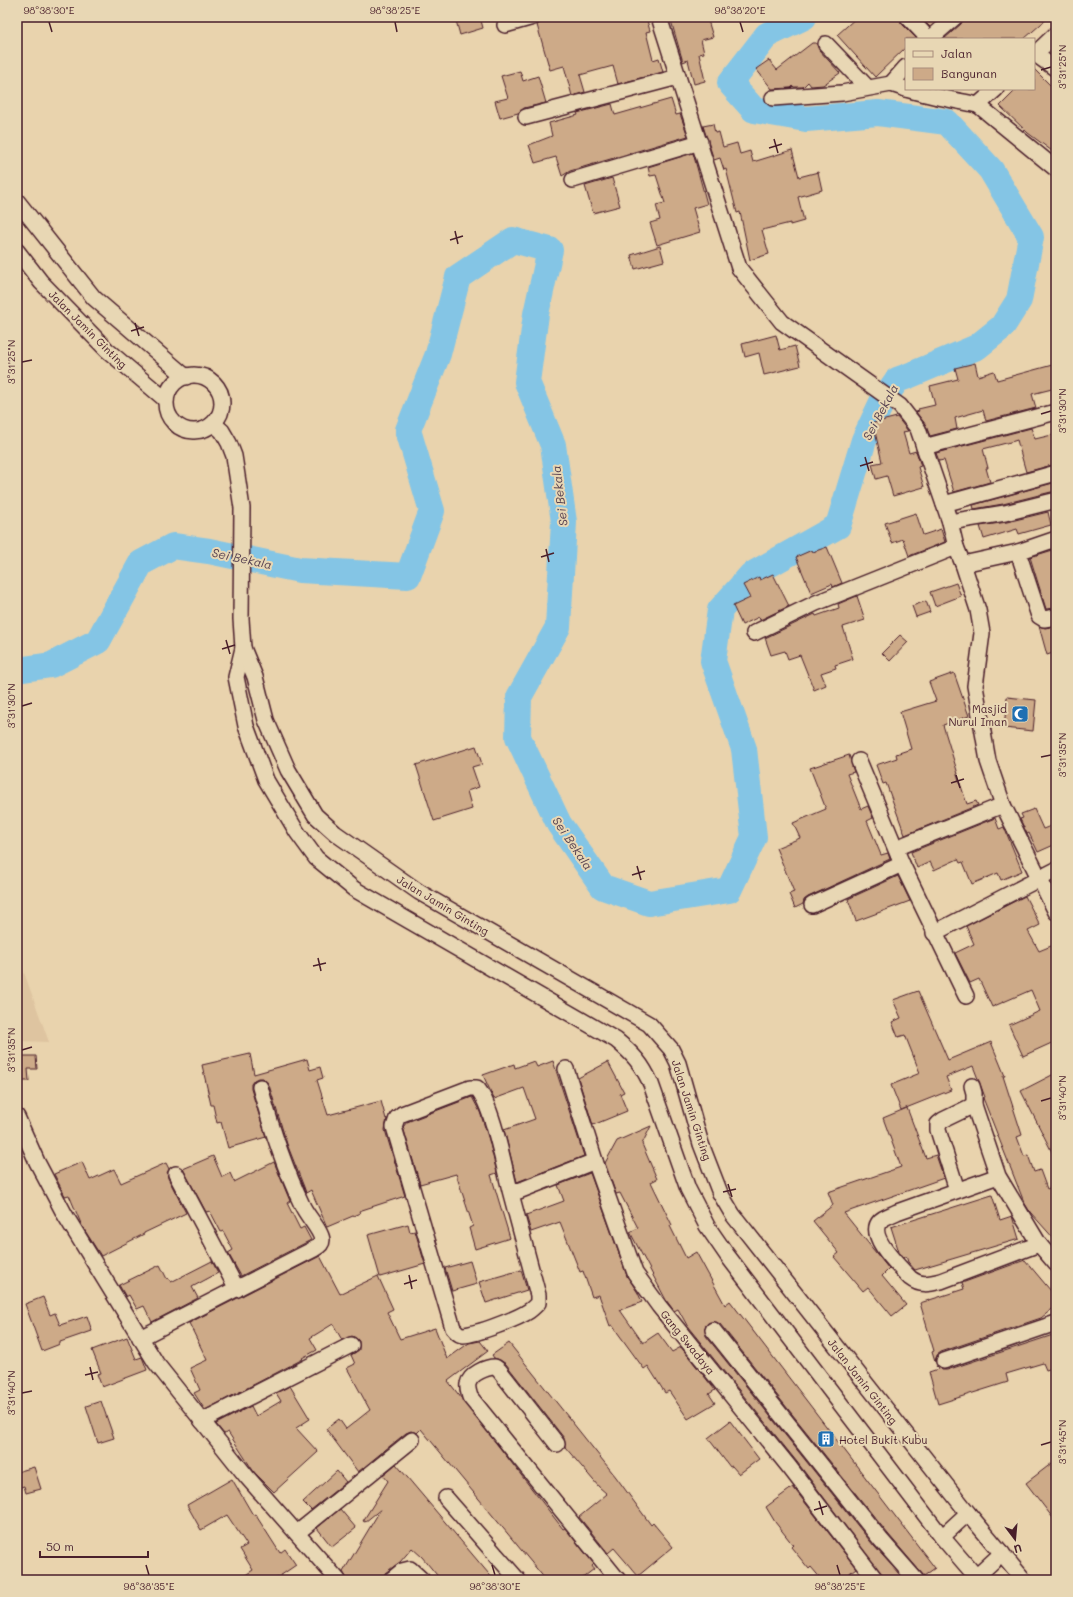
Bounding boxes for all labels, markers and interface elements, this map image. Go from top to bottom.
text: 98°38'30"E [23,3,75,17]
text: 98°38'25"E [370,3,421,17]
text: 98°38'20"E [715,3,766,17]
legend [905,38,1035,90]
text: Jalan [941,45,972,61]
text: 3°31'25"N [1055,45,1069,89]
text: Bangunan [941,65,997,81]
street label: Jalan Jamin Ginting [46,287,130,371]
text: 3°31'25"N [4,340,18,384]
water label: Sei Bekala [859,381,901,443]
text: 3°31'30"N [1055,388,1069,434]
water label: Sei Bekala [547,465,571,527]
water label: Sei Bekala [211,544,273,572]
text: 3°31'30"N [4,683,18,729]
place label: Masjid Nurul Iman [949,701,1007,729]
mosque icon: Masjid Nurul Iman [1010,704,1030,724]
text: 3°31'35"N [1055,733,1069,777]
water label: Sei Bekala [549,813,597,873]
street label: Jalan Jamin Ginting [394,872,492,938]
text: 3°31'35"N [4,1028,18,1072]
street label: Jalan Jamin Ginting [669,1058,715,1162]
text: 3°31'40"N [1055,1075,1069,1121]
street label: Gang Swadaya [657,1307,719,1378]
street label: Jalan Jamin Ginting [825,1335,901,1427]
text: 3°31'40"N [4,1370,18,1416]
text: 3°31'45"N [1055,1420,1069,1464]
building icon: Hotel Bukit Kubu [816,1429,836,1449]
place label: Hotel Bukit Kubu [839,1432,927,1447]
north arrow [995,1519,1035,1559]
scale bar [40,1533,148,1559]
text: 50 m [46,1538,74,1554]
text: U [1012,1541,1024,1557]
text: 98°38'35"E [124,1579,175,1593]
text: 98°38'30"E [469,1579,521,1593]
text: 98°38'25"E [815,1579,866,1593]

